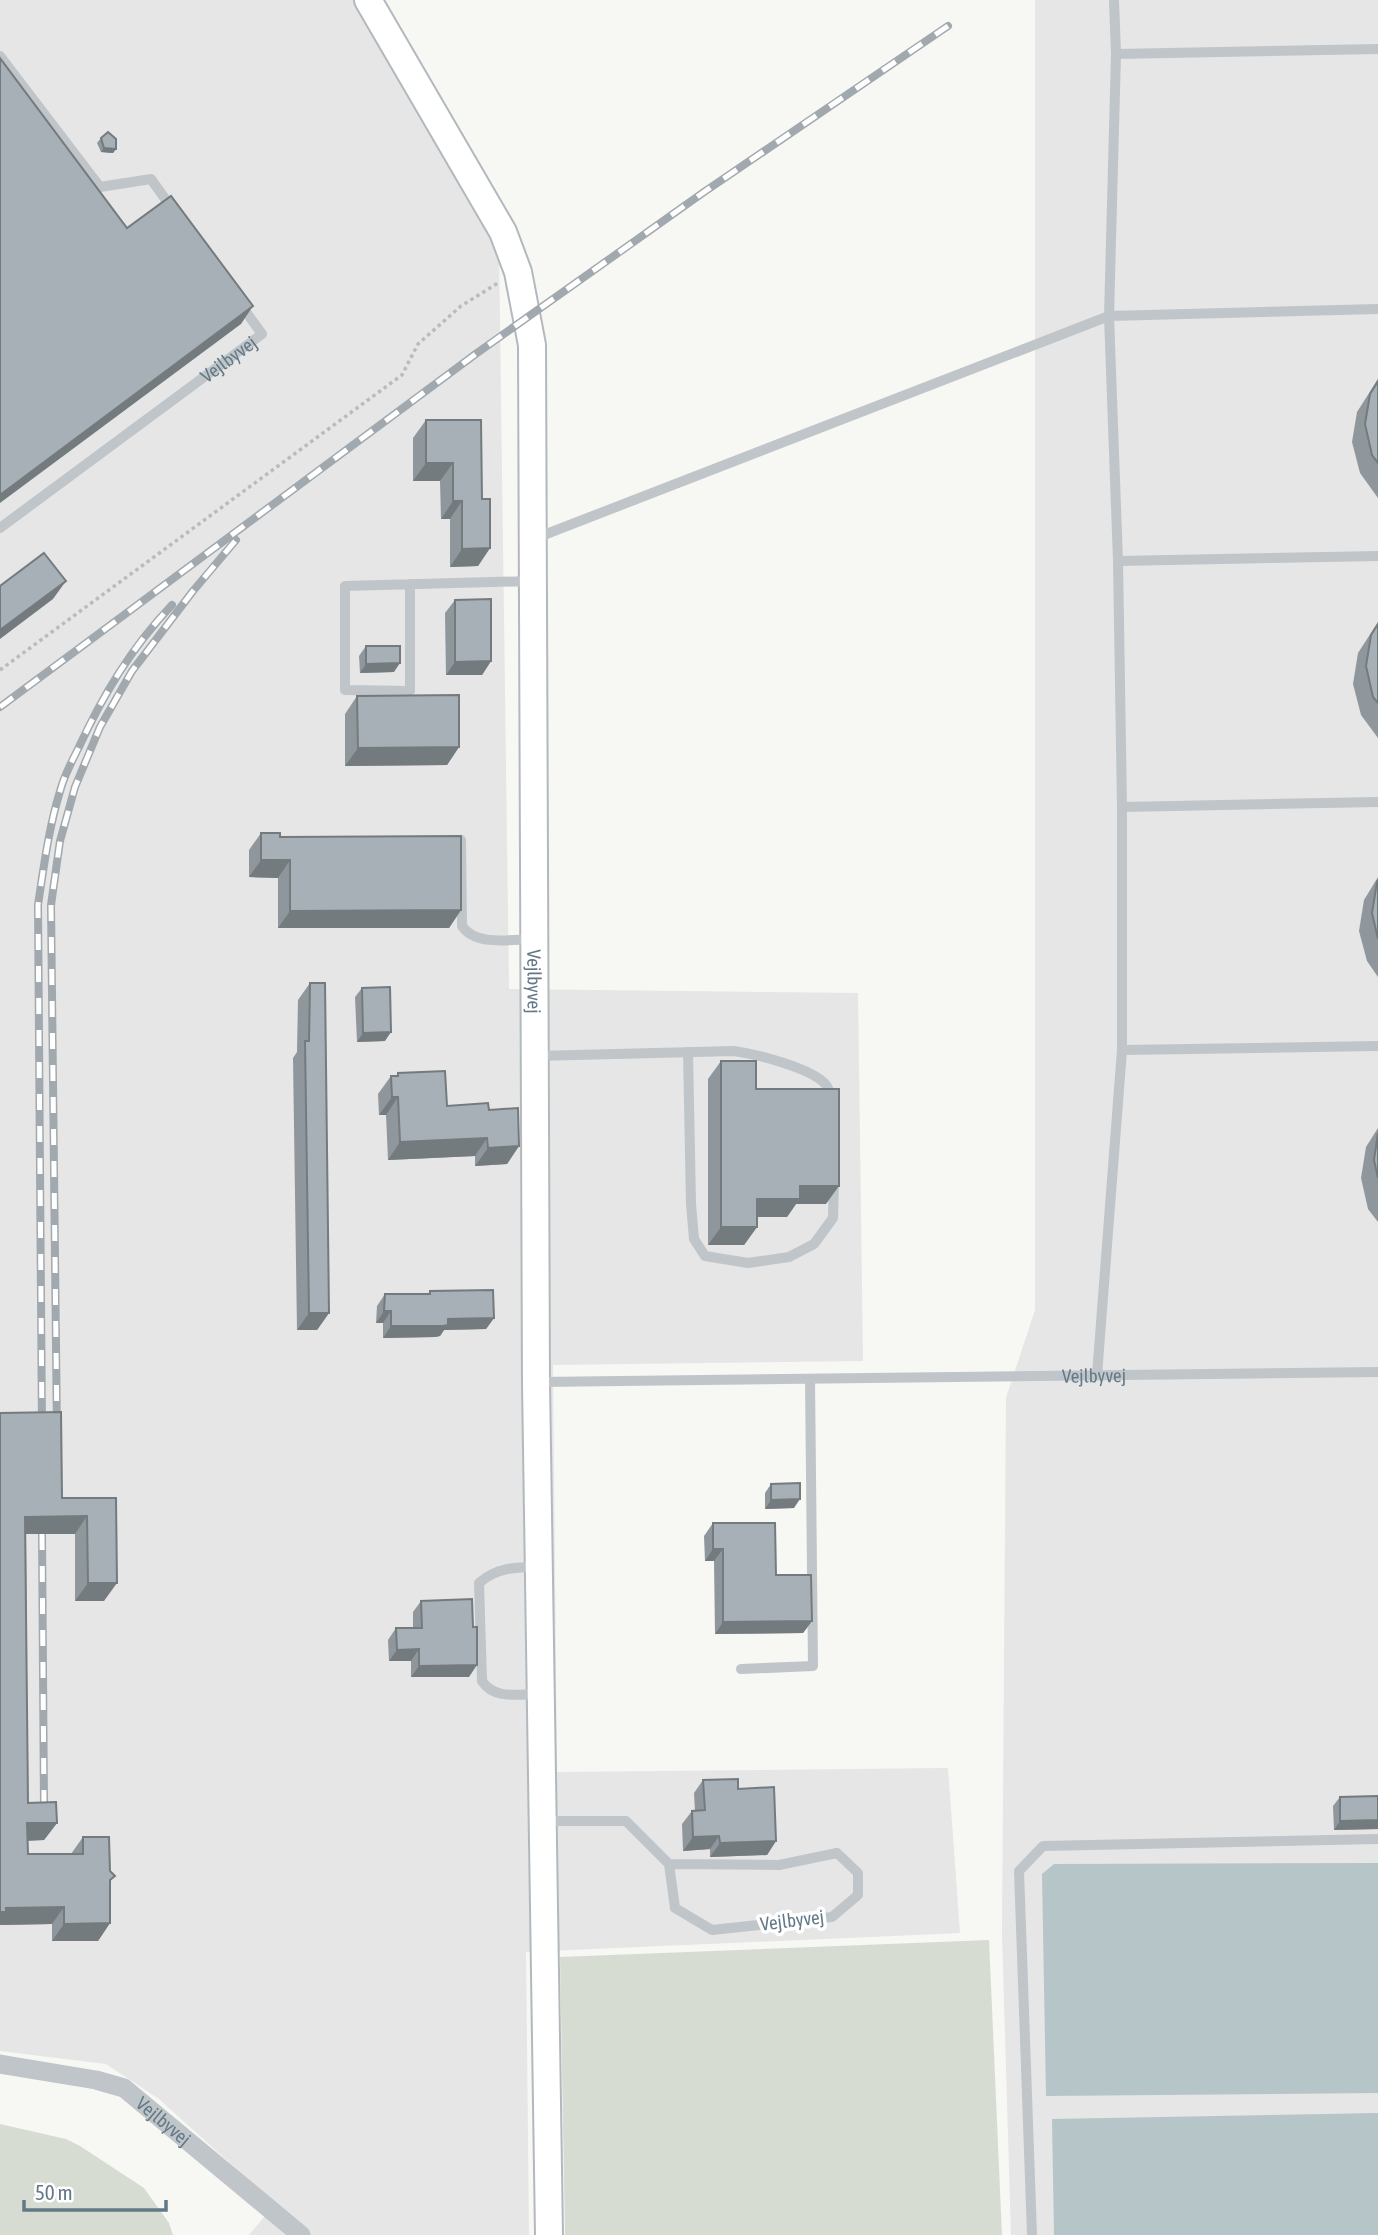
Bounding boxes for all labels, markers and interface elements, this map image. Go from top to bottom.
street label: Vejlbyvej [196,331,261,387]
street label: Vejlbyvej [523,949,546,1014]
street label: Vejlbyvej [1062,1364,1126,1387]
street label: Vejlbyvej [759,1905,825,1935]
street label: Vejlbyvej [132,2092,195,2150]
scale bar [24,2168,166,2212]
text: 50 m [35,2180,73,2204]

